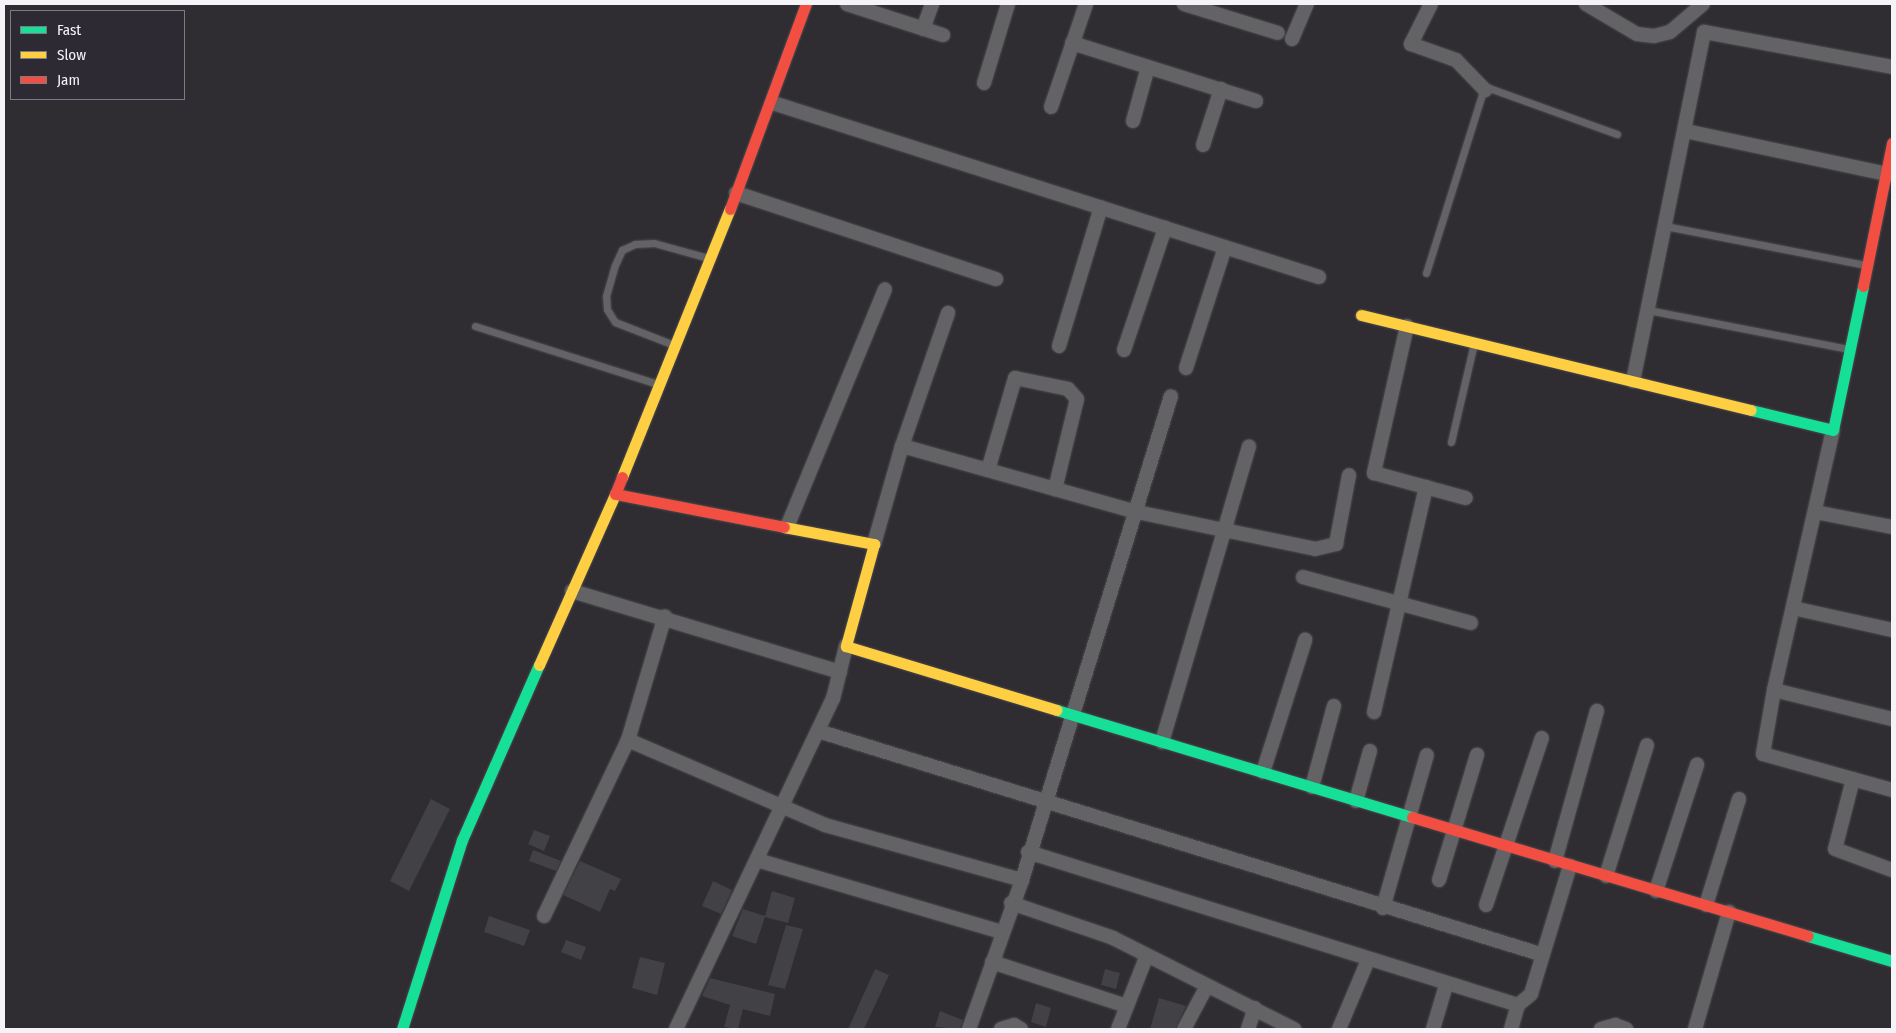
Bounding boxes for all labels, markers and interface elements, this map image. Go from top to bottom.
legend [10,10,185,100]
text: Fast [57,21,81,39]
text: Slow [57,46,86,64]
text: Jam [57,71,80,89]

